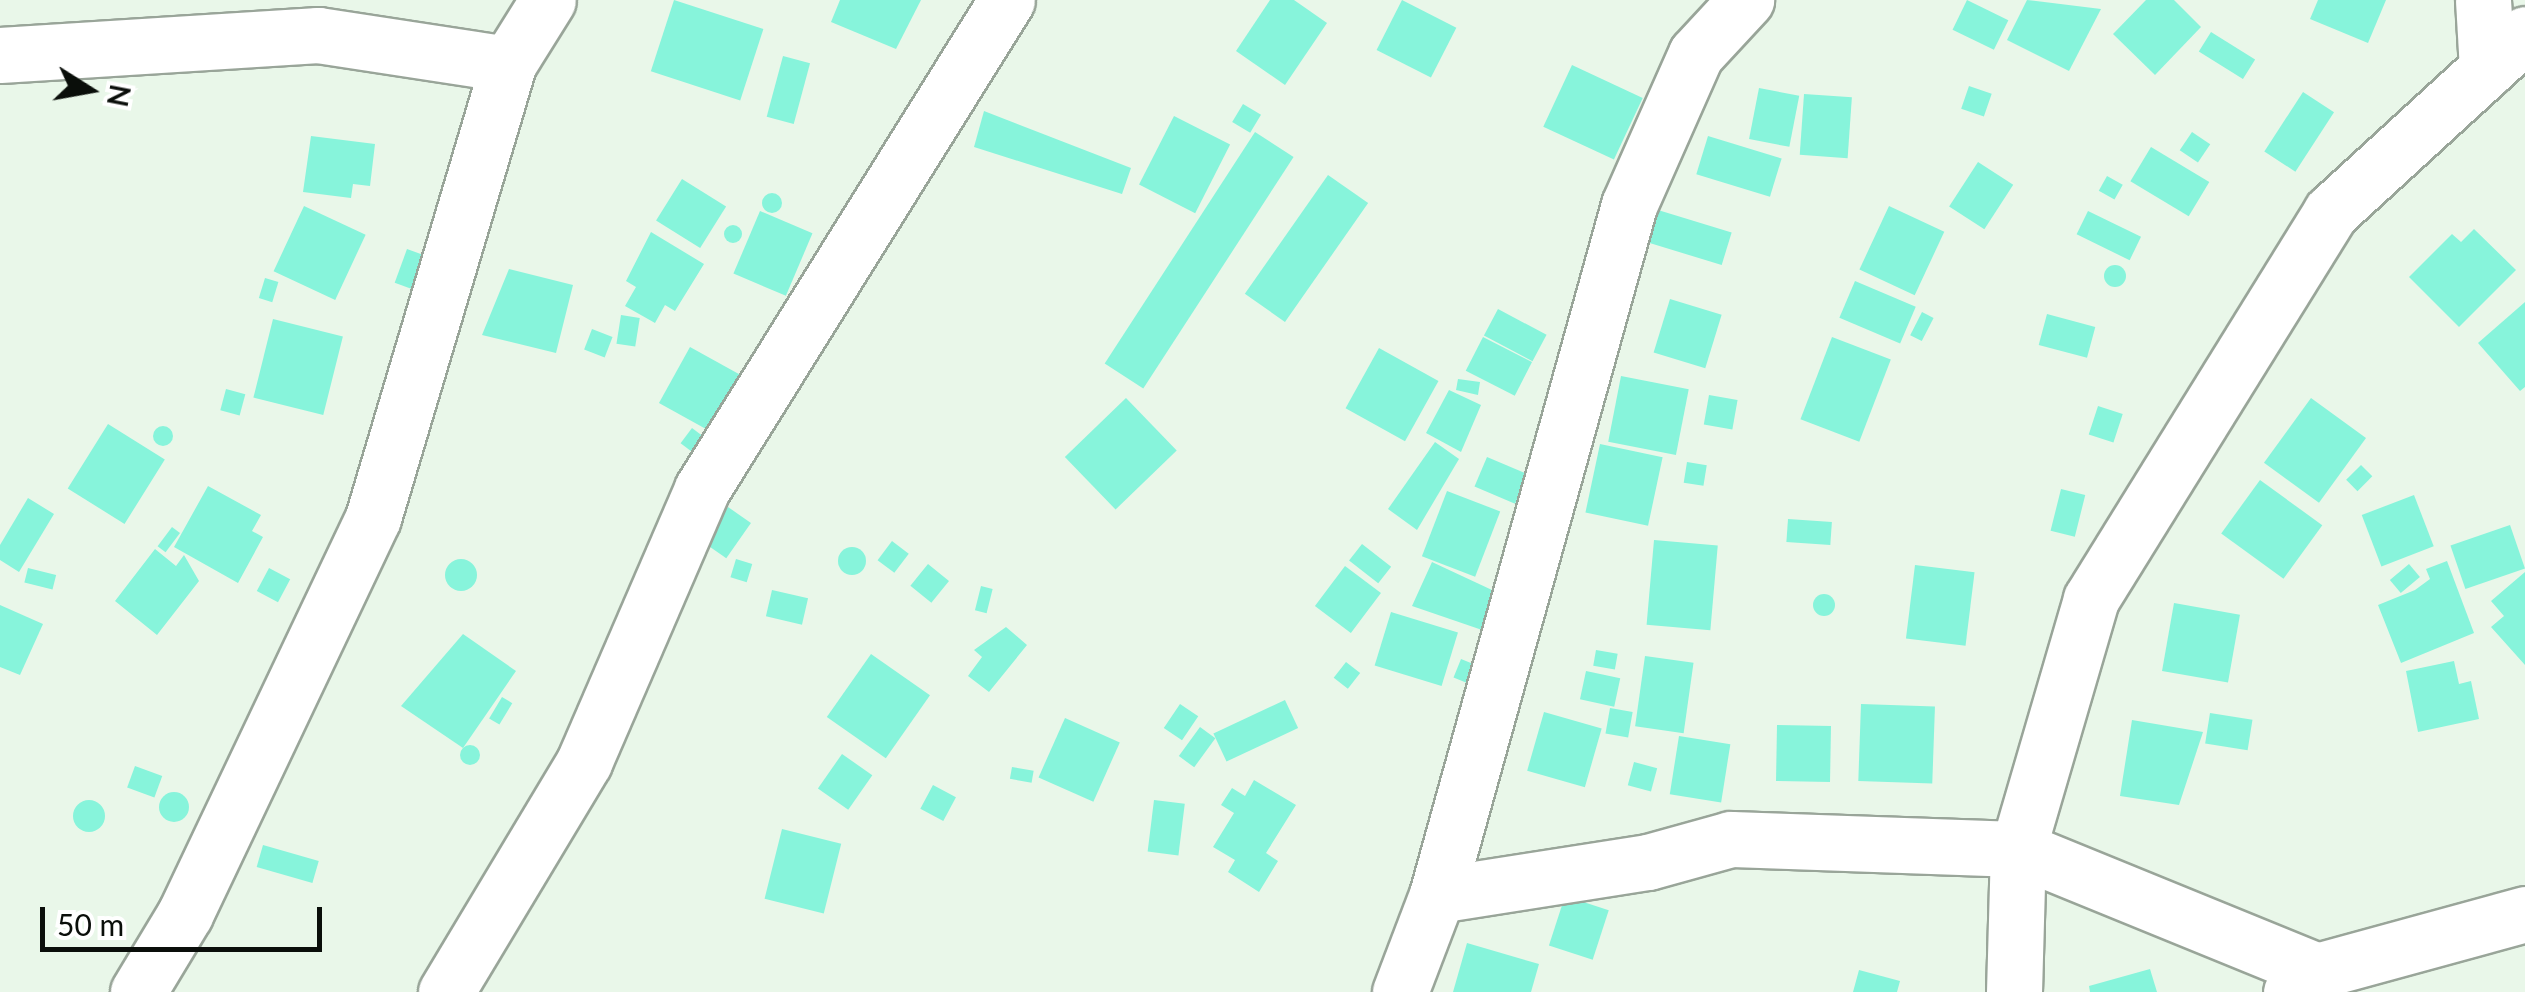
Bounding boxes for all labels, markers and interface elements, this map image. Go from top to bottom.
north arrow [40,40,140,140]
text: N [101,82,138,110]
scale bar [45,887,328,949]
text: 50 m [57,906,124,942]

